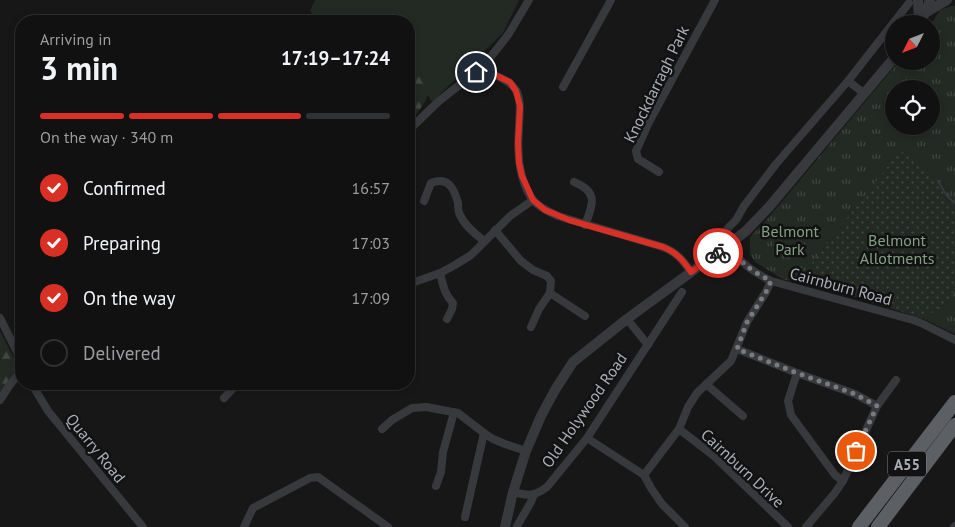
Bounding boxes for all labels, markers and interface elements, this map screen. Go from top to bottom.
north arrow [885,15,940,70]
map controls [885,15,940,135]
street label: Knockdarragh Park [619,22,693,146]
text: Arriving in [40,29,111,49]
text: 17:19–17:24 [281,46,390,70]
text: 3 min [40,47,118,89]
pin [455,51,497,93]
icon: home [462,58,490,86]
button: locate [885,80,940,135]
text: On the way · 340 m [40,127,173,147]
icon: check [40,174,68,202]
text: Confirmed [83,176,166,200]
text: 16:57 [352,178,390,198]
park label: Belmont Park [761,221,820,259]
courier [693,228,743,278]
icon: check [40,229,68,257]
park label: Belmont Allotments [860,230,935,268]
text: Preparing [83,231,161,255]
text: 17:03 [352,233,390,253]
icon: bike [704,239,732,267]
street label: Cairnburn Road [788,263,894,309]
icon: check [40,284,68,312]
text: On the way [83,286,175,310]
text: 17:09 [352,288,390,308]
text: Delivered [83,341,161,365]
street label: Old Holywood Road [537,349,631,471]
street label: Quarry Road [62,409,130,487]
street label: Cairnburn Drive [697,424,789,512]
pin [835,430,877,472]
icon: bag [842,437,870,465]
road number: A55 [888,452,926,476]

